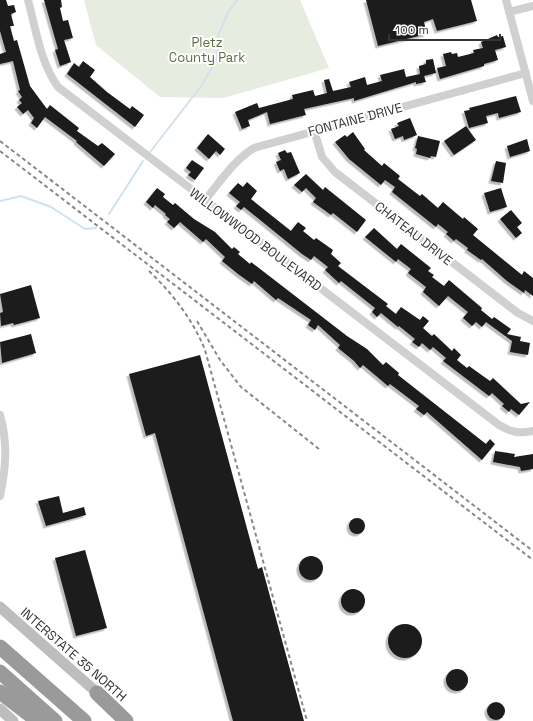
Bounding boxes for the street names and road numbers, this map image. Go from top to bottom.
street label: FONTAINE DRIVE [306,99,404,140]
street label: WILLOWWOOD BOULEVARD [186,184,325,295]
street label: CHATEAU DRIVE [371,198,456,269]
street label: INTERSTATE 35 NORTH [17,604,130,705]

